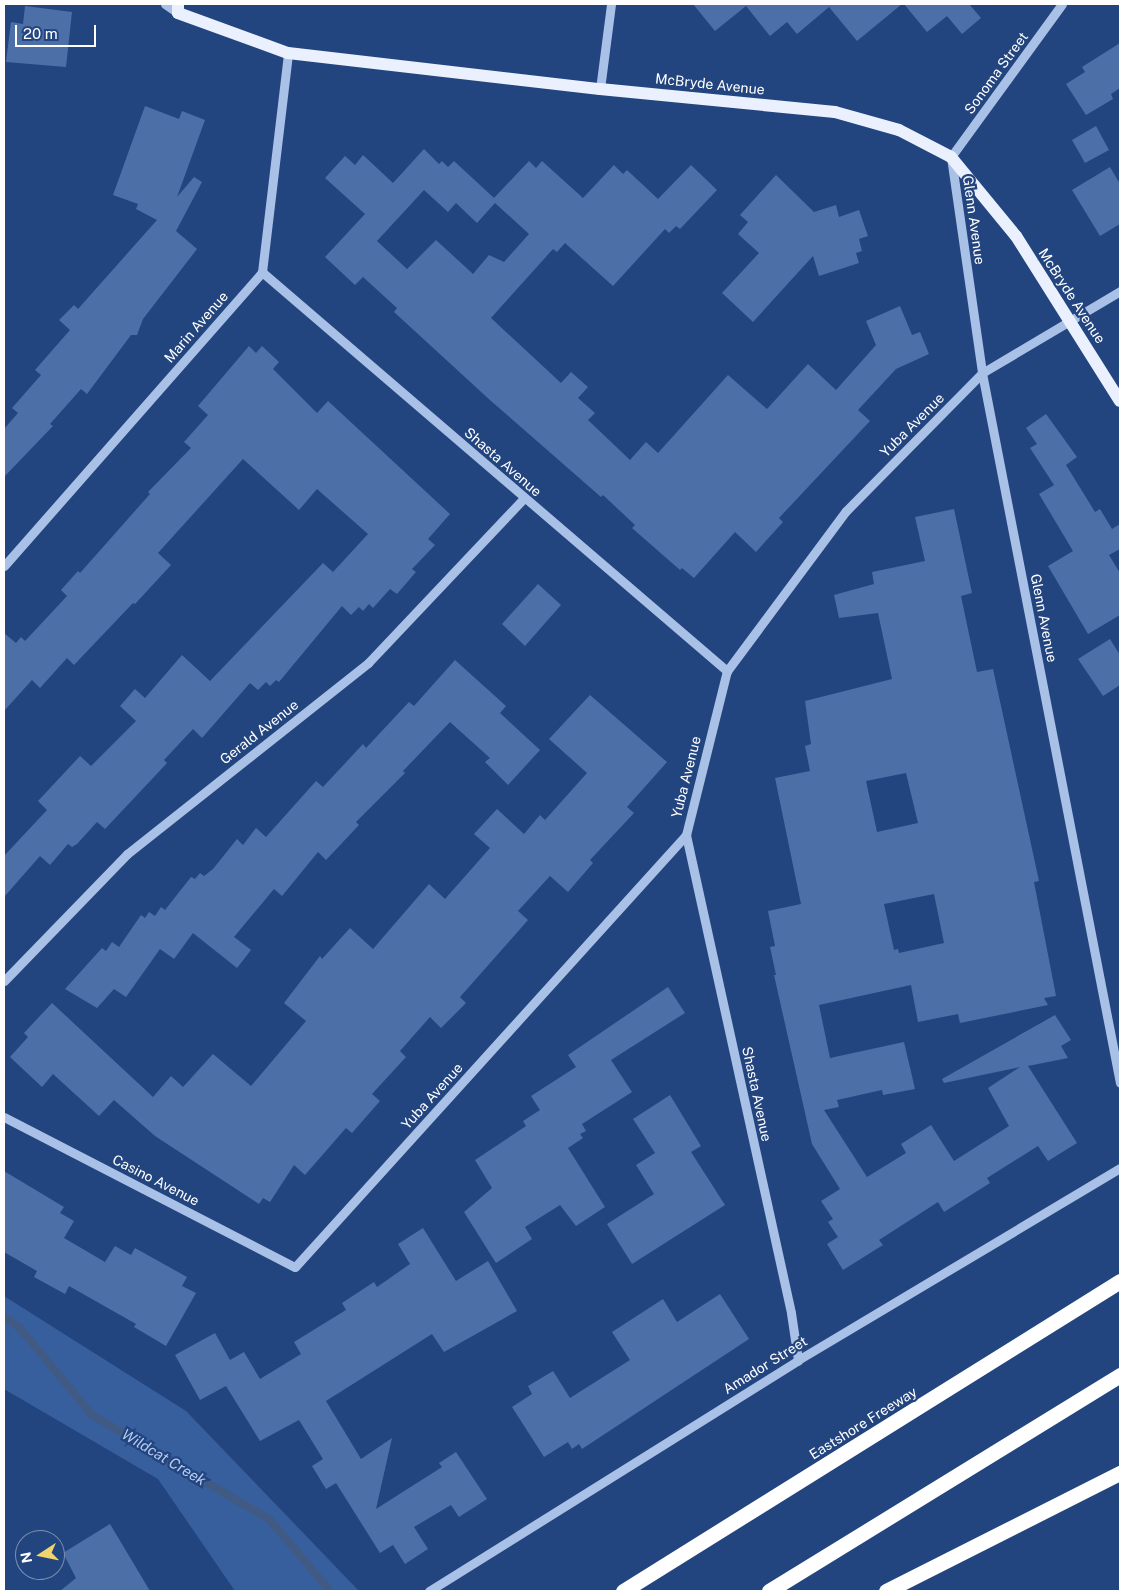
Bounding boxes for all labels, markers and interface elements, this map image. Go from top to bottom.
scale bar [18,15,99,47]
text: 20 m [23,25,58,42]
street label: Sonoma Street [961,29,1031,117]
street label: McBryde Avenue [654,70,766,98]
street label: Glenn Avenue [959,174,989,266]
street label: McBryde Avenue [1035,245,1109,347]
street label: Marin Avenue [161,288,231,366]
street label: Yuba Avenue [877,390,947,460]
street label: Shasta Avenue [461,424,545,500]
street label: Glenn Avenue [1027,572,1061,664]
street label: Gerald Avenue [216,696,302,768]
street label: Yuba Avenue [668,734,704,820]
street label: Shasta Avenue [739,1045,775,1143]
street label: Yuba Avenue [398,1059,466,1133]
street label: Casino Avenue [110,1151,202,1209]
street label: Amador Street [720,1332,810,1398]
street label: Eastshore Freeway [806,1383,920,1463]
water label: Wildcat Creek [119,1425,209,1489]
north arrow [15,1530,65,1580]
text: N [17,1551,35,1565]

